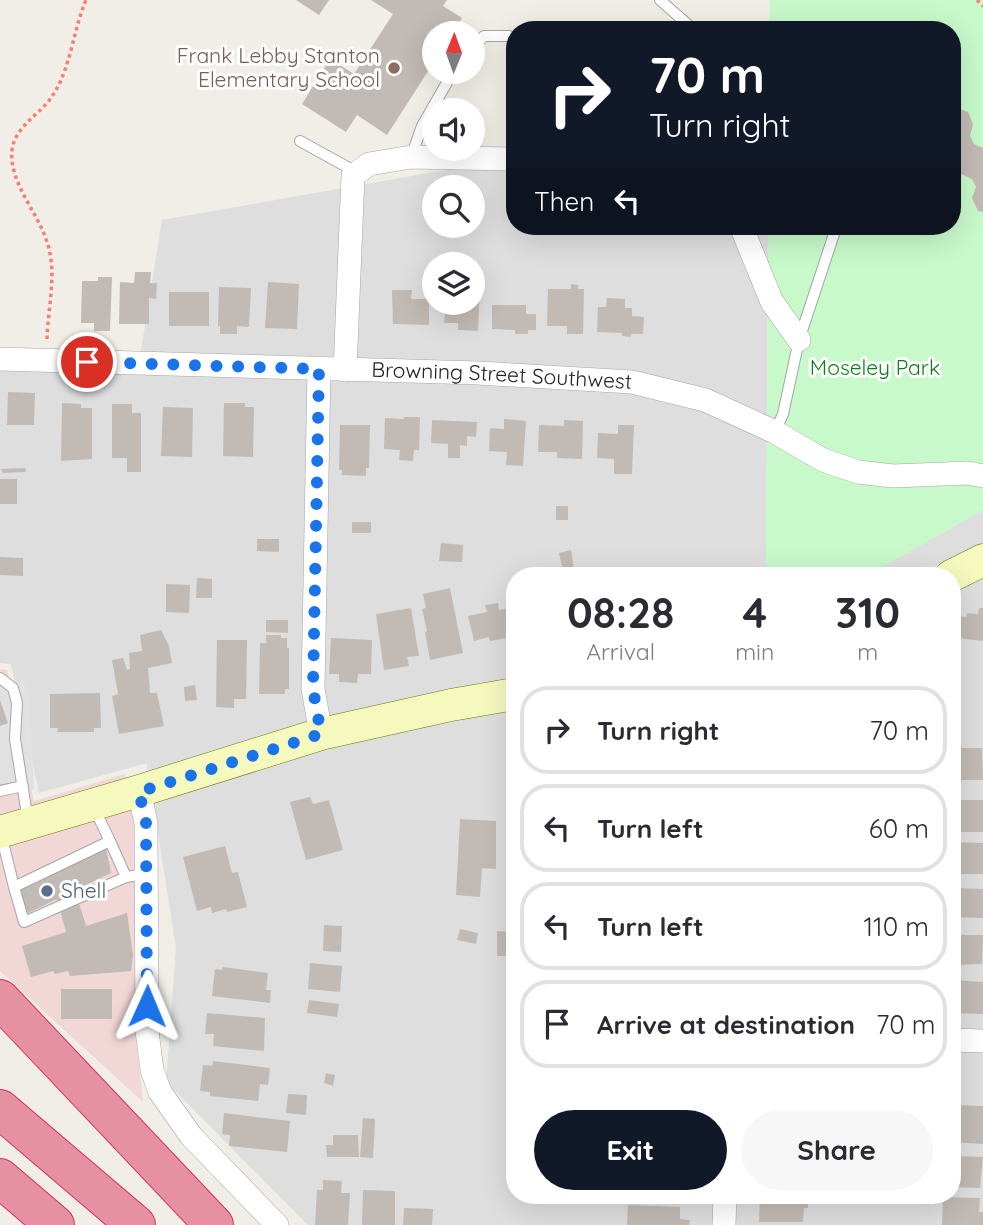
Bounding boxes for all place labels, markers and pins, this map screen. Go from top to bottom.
place label: Frank Lebby Stanton Elementary School [177,42,380,92]
marker: Frank Lebby Stanton Elementary School [386,60,402,76]
pin [57,332,117,392]
place label: Shell [61,877,106,903]
marker: Shell [39,883,55,899]

